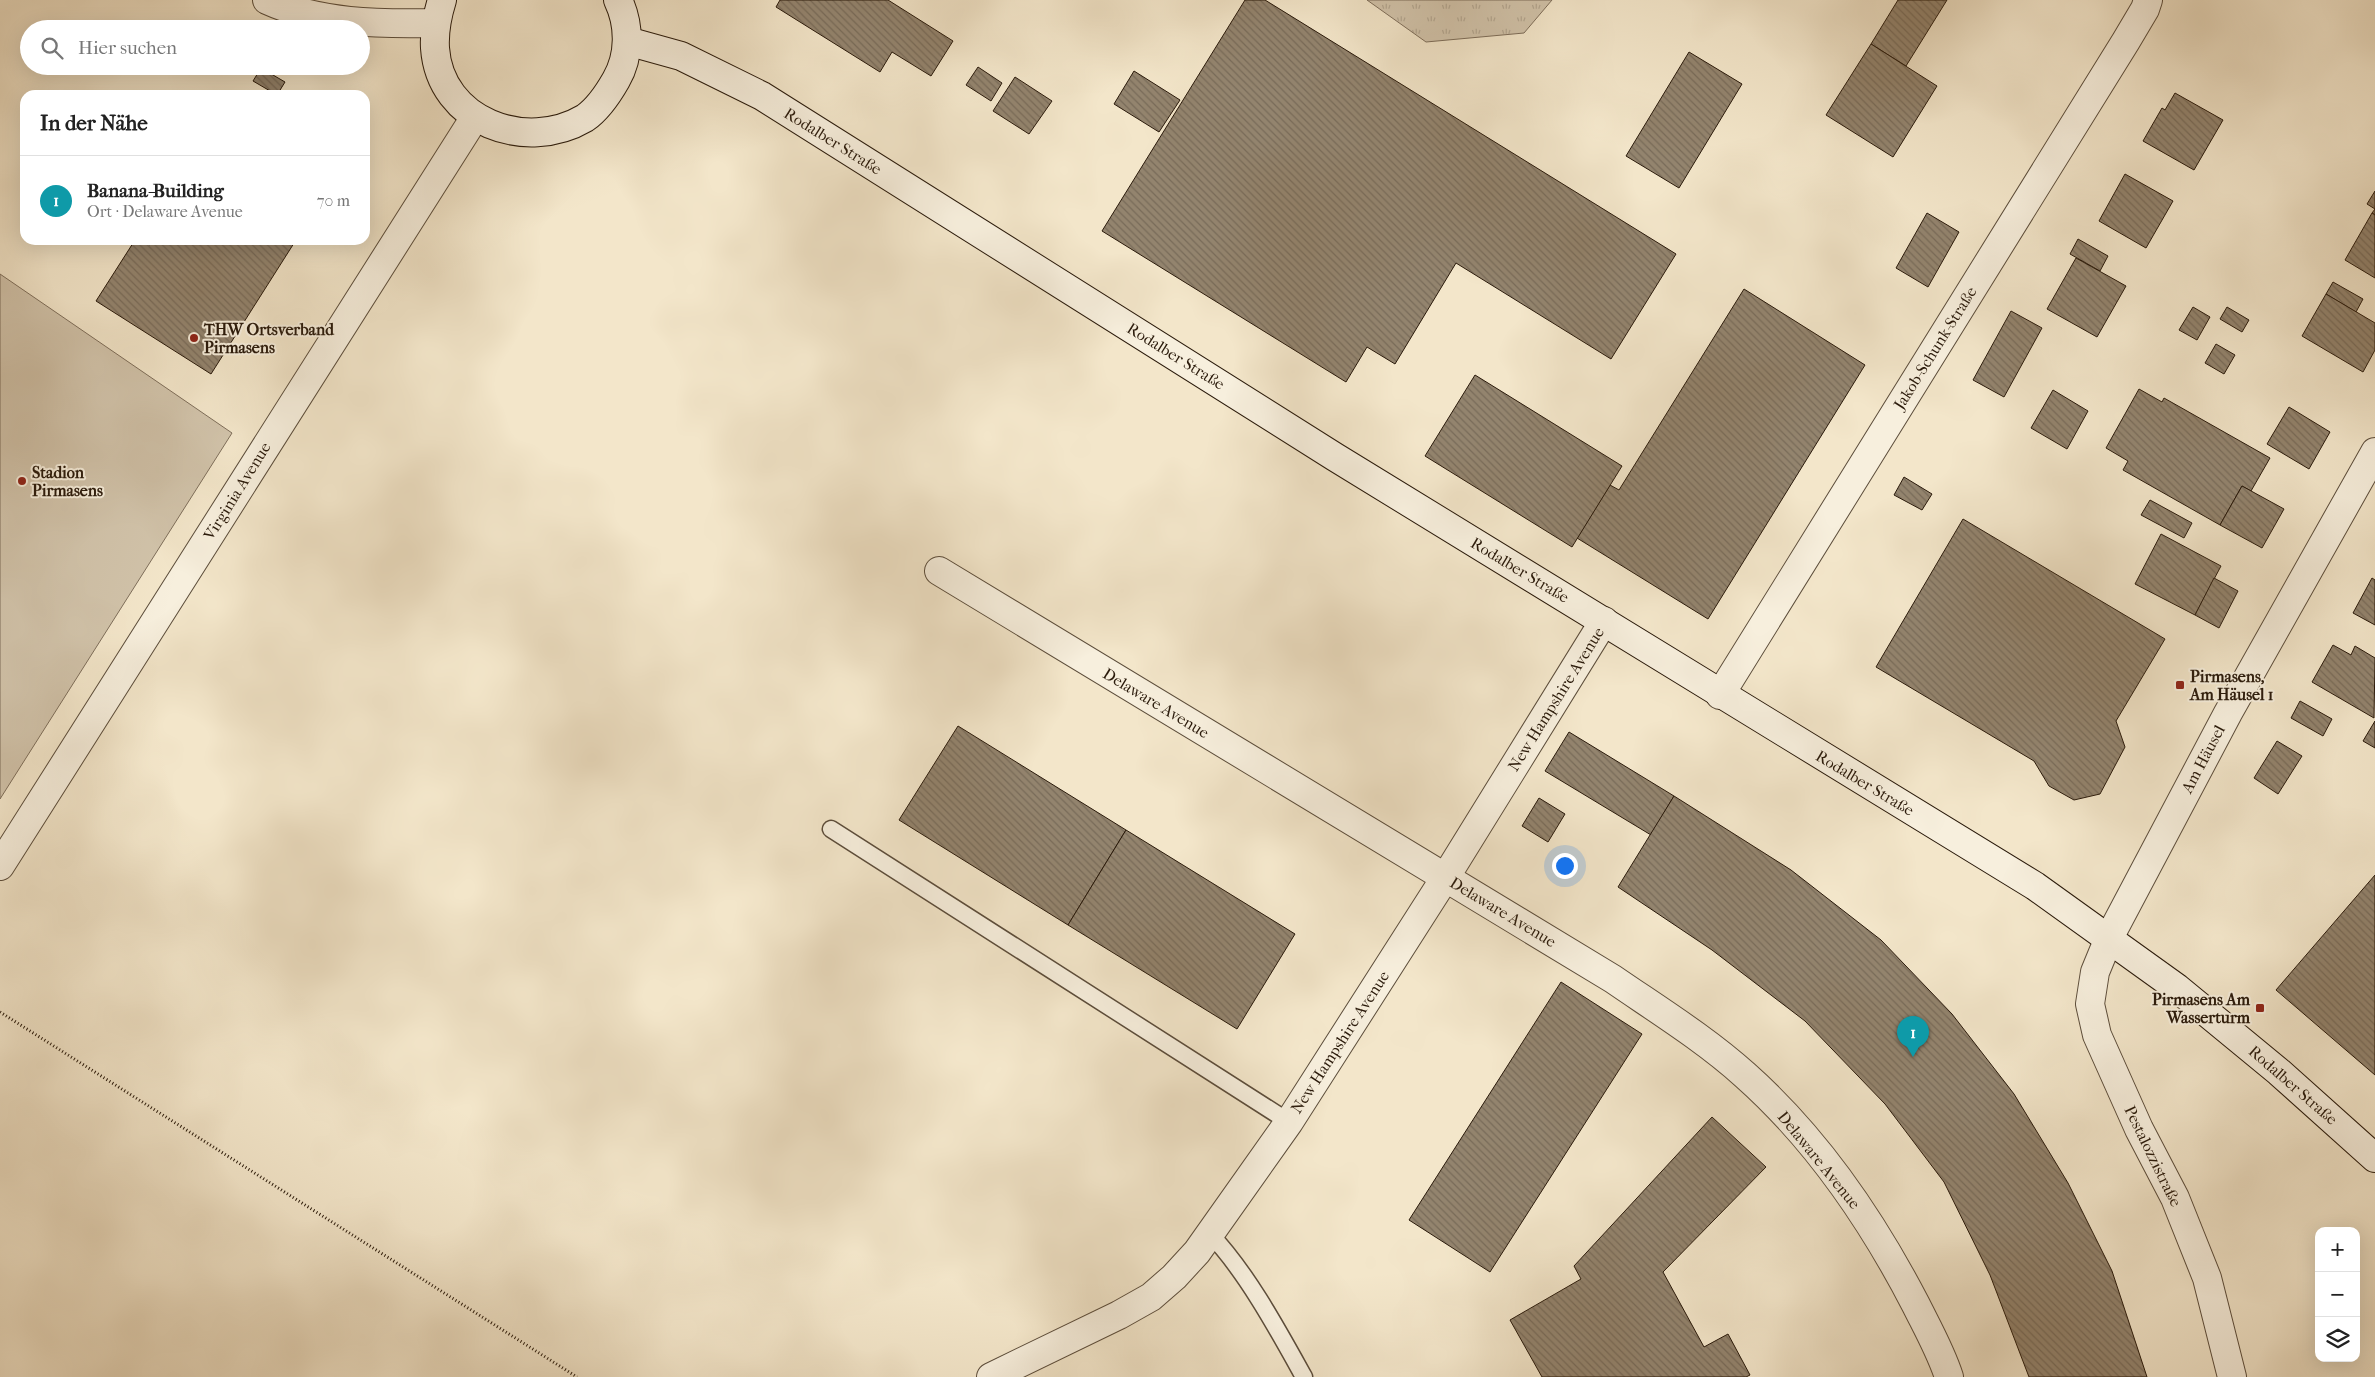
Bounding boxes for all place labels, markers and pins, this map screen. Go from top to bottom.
place label: THW Ortsverband Pirmasens [203,320,335,357]
marker: THW Ortsverband Pirmasens [188,332,200,344]
place label: Stadion Pirmasens [32,463,103,500]
marker: Stadion Pirmasens [16,475,28,487]
place label: Pirmasens, Am Häusel 1 [2189,667,2274,704]
marker: Pirmasens, Am Häusel 1 [2174,679,2186,691]
place label: Pirmasens Am Wasserturm [2152,990,2251,1027]
marker: Pirmasens Am Wasserturm [2254,1002,2266,1014]
pin: 1 [1897,1016,1929,1057]

